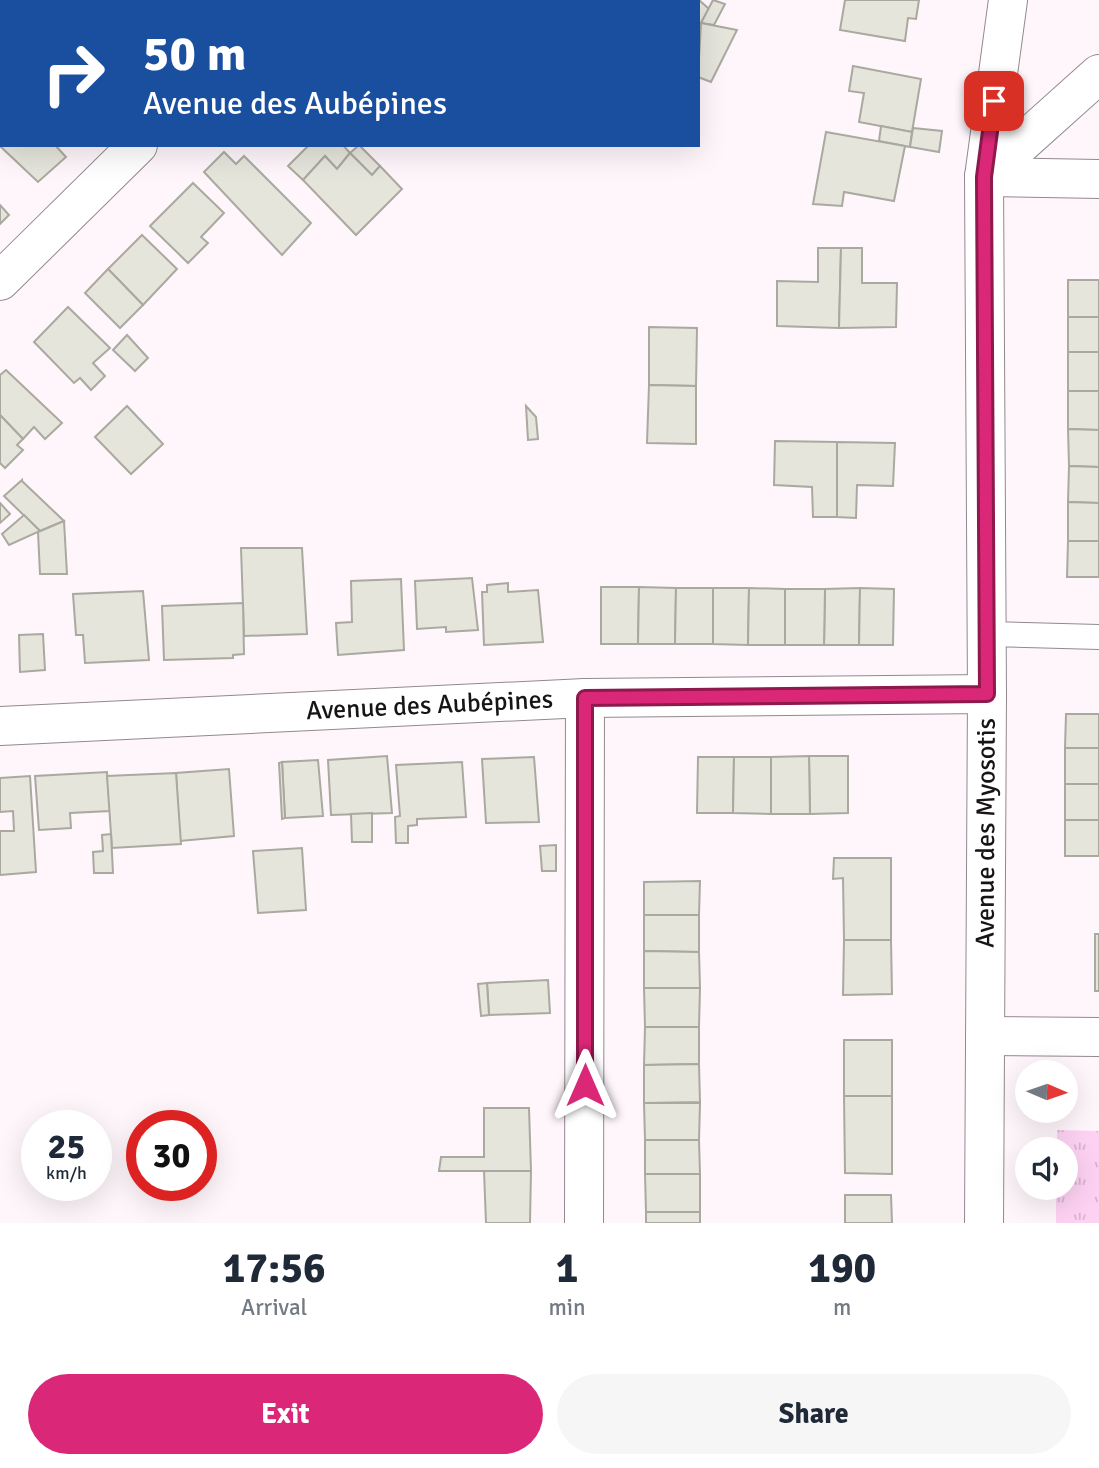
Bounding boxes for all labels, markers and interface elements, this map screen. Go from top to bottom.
text: 50 m [143,24,246,84]
icon: right [28,28,119,119]
pin [964,71,1024,131]
icon: arrive [975,82,1013,120]
text: Avenue des Aubépines [143,84,447,123]
street label: Avenue des Aubépines [305,684,554,727]
street label: Avenue des Myosotis [970,718,1003,948]
position arrow [548,1048,622,1122]
north arrow [1015,1060,1078,1124]
map controls [1015,1060,1078,1200]
speed limit sign: 30 [126,1110,217,1201]
text: 25 [48,1125,85,1168]
button: sound [1015,1137,1078,1200]
text: km/h [46,1162,87,1184]
text: 17:56 [223,1243,326,1294]
text: 1 [556,1243,578,1294]
text: 190 [808,1243,876,1294]
text: Arrival [241,1293,307,1322]
text: min [548,1293,586,1322]
text: m [833,1293,851,1322]
button: Exit [28,1374,543,1454]
button: Share [557,1374,1071,1454]

